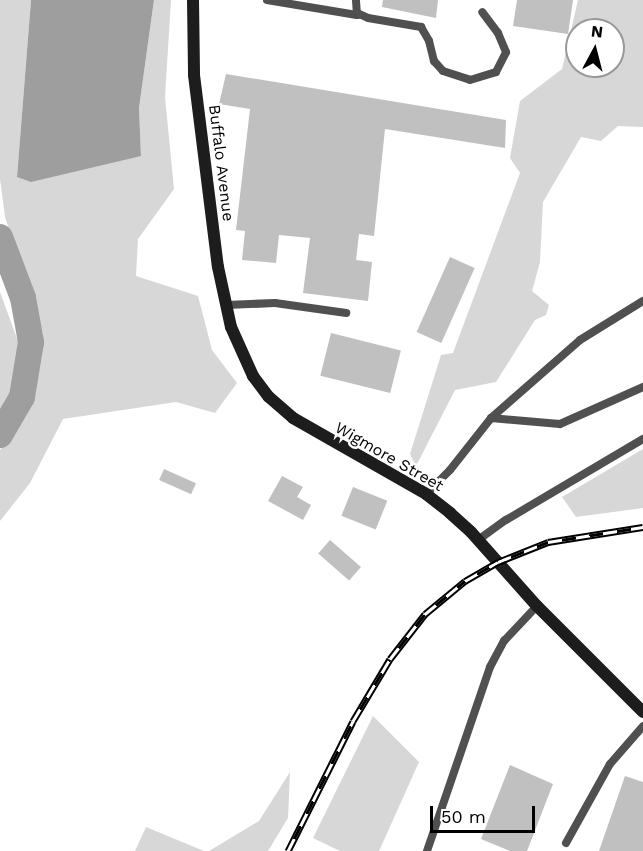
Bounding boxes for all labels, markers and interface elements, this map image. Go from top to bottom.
north arrow [565,18,625,78]
text: N [590,21,604,42]
street label: Buffalo Avenue [204,103,238,223]
street label: Wigmore Street [331,418,447,496]
scale bar [433,794,538,832]
text: 50 m [441,806,486,827]

